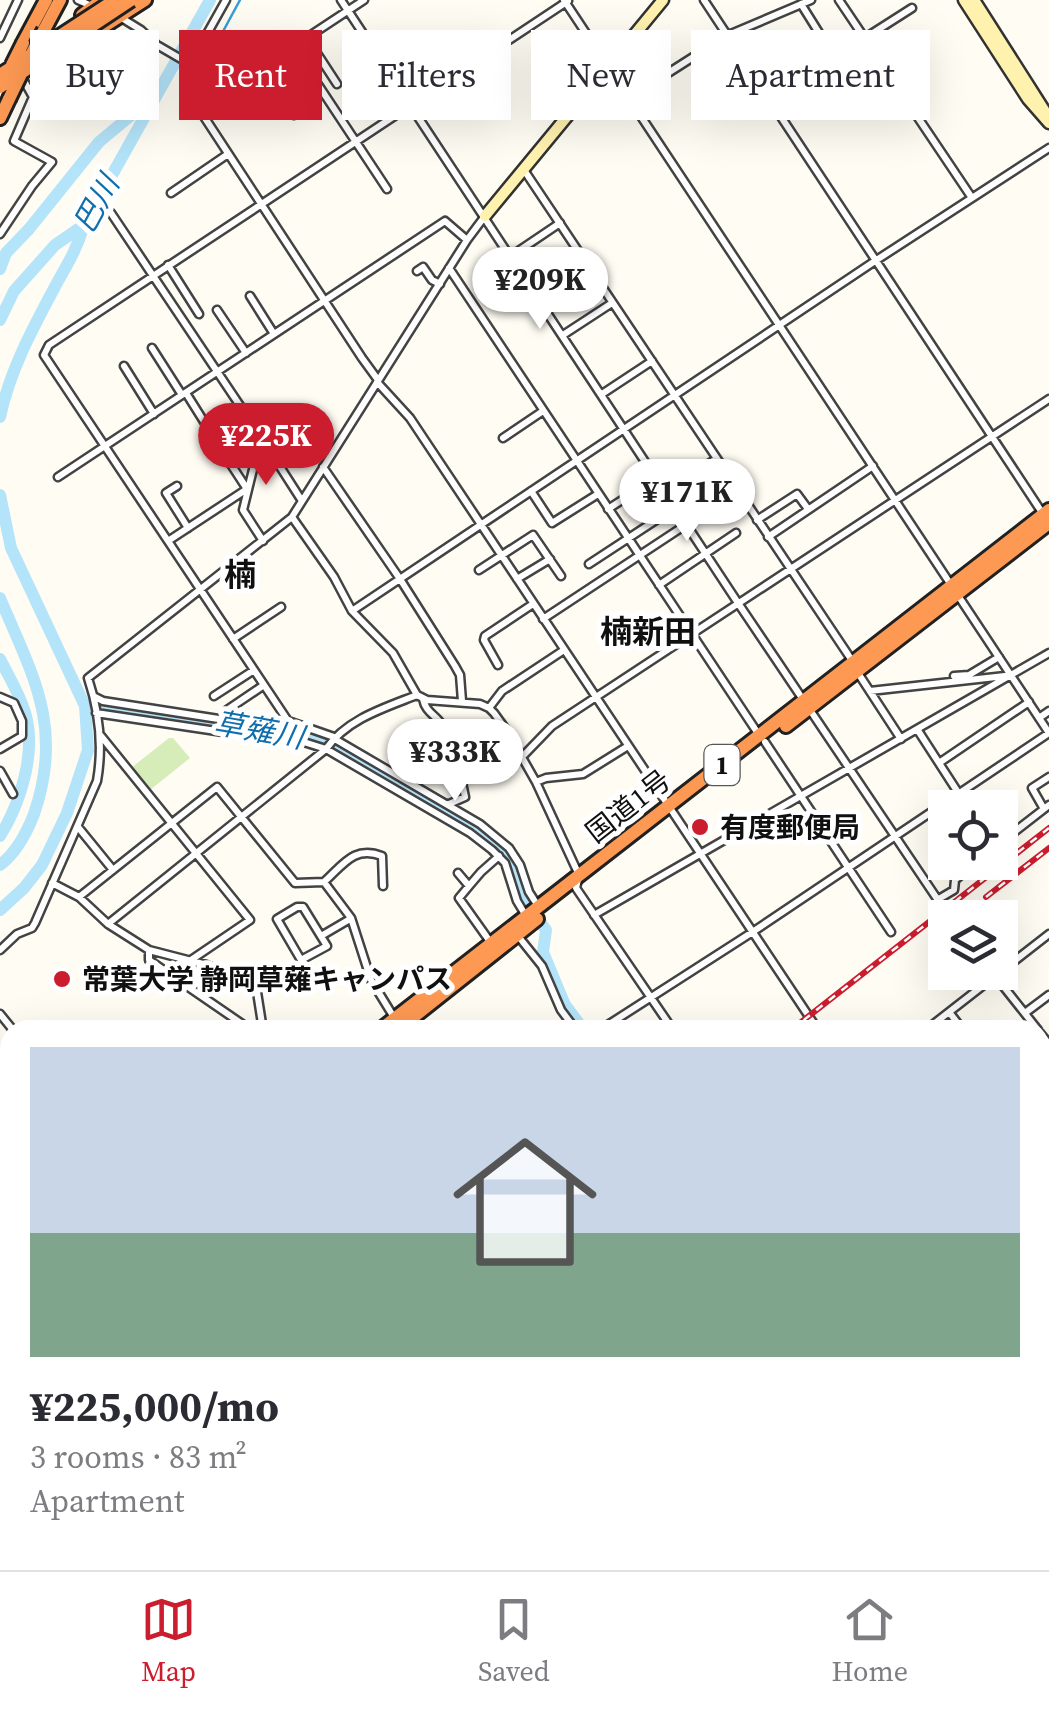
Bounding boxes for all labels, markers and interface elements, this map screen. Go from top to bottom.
chip: Buy [30,30,159,120]
chip: Rent [179,30,322,120]
chip: Filters [342,30,511,120]
chip: New [531,30,671,120]
chip: Apartment [691,30,930,120]
water label: 巴川 [64,165,130,240]
pin: ¥209K [470,247,610,332]
text: ¥209K [494,257,586,301]
pin: ¥225K [196,403,336,488]
text: ¥225K [220,413,312,457]
pin: ¥171K [617,459,757,544]
text: ¥171K [641,469,733,513]
district label: 楠 [224,553,256,597]
district label: 楠新田 [600,610,696,654]
water label: 草薙川 [211,702,310,759]
pin: ¥333K [385,719,525,804]
text: ¥333K [409,729,501,773]
road number: 1 [704,745,740,785]
street label: 国道1号 [578,761,678,851]
map controls [928,790,1018,990]
button: locate [928,790,1018,880]
place label: 有度郵便局 [720,808,860,846]
marker: 有度郵便局 [689,816,711,838]
button: layers [928,900,1018,990]
place label: 常葉大学 静岡草薙キャンパス [82,960,452,998]
marker: 常葉大学 静岡草薙キャンパス [51,968,73,990]
icon: home [435,1112,615,1292]
text: ¥225,000/mo [30,1377,279,1435]
text: 3 rooms · 83 m² [30,1435,247,1479]
text: Apartment [30,1479,184,1523]
tab: Map [141,1592,196,1690]
tab: Saved [478,1592,550,1690]
tab: Home [832,1592,908,1690]

